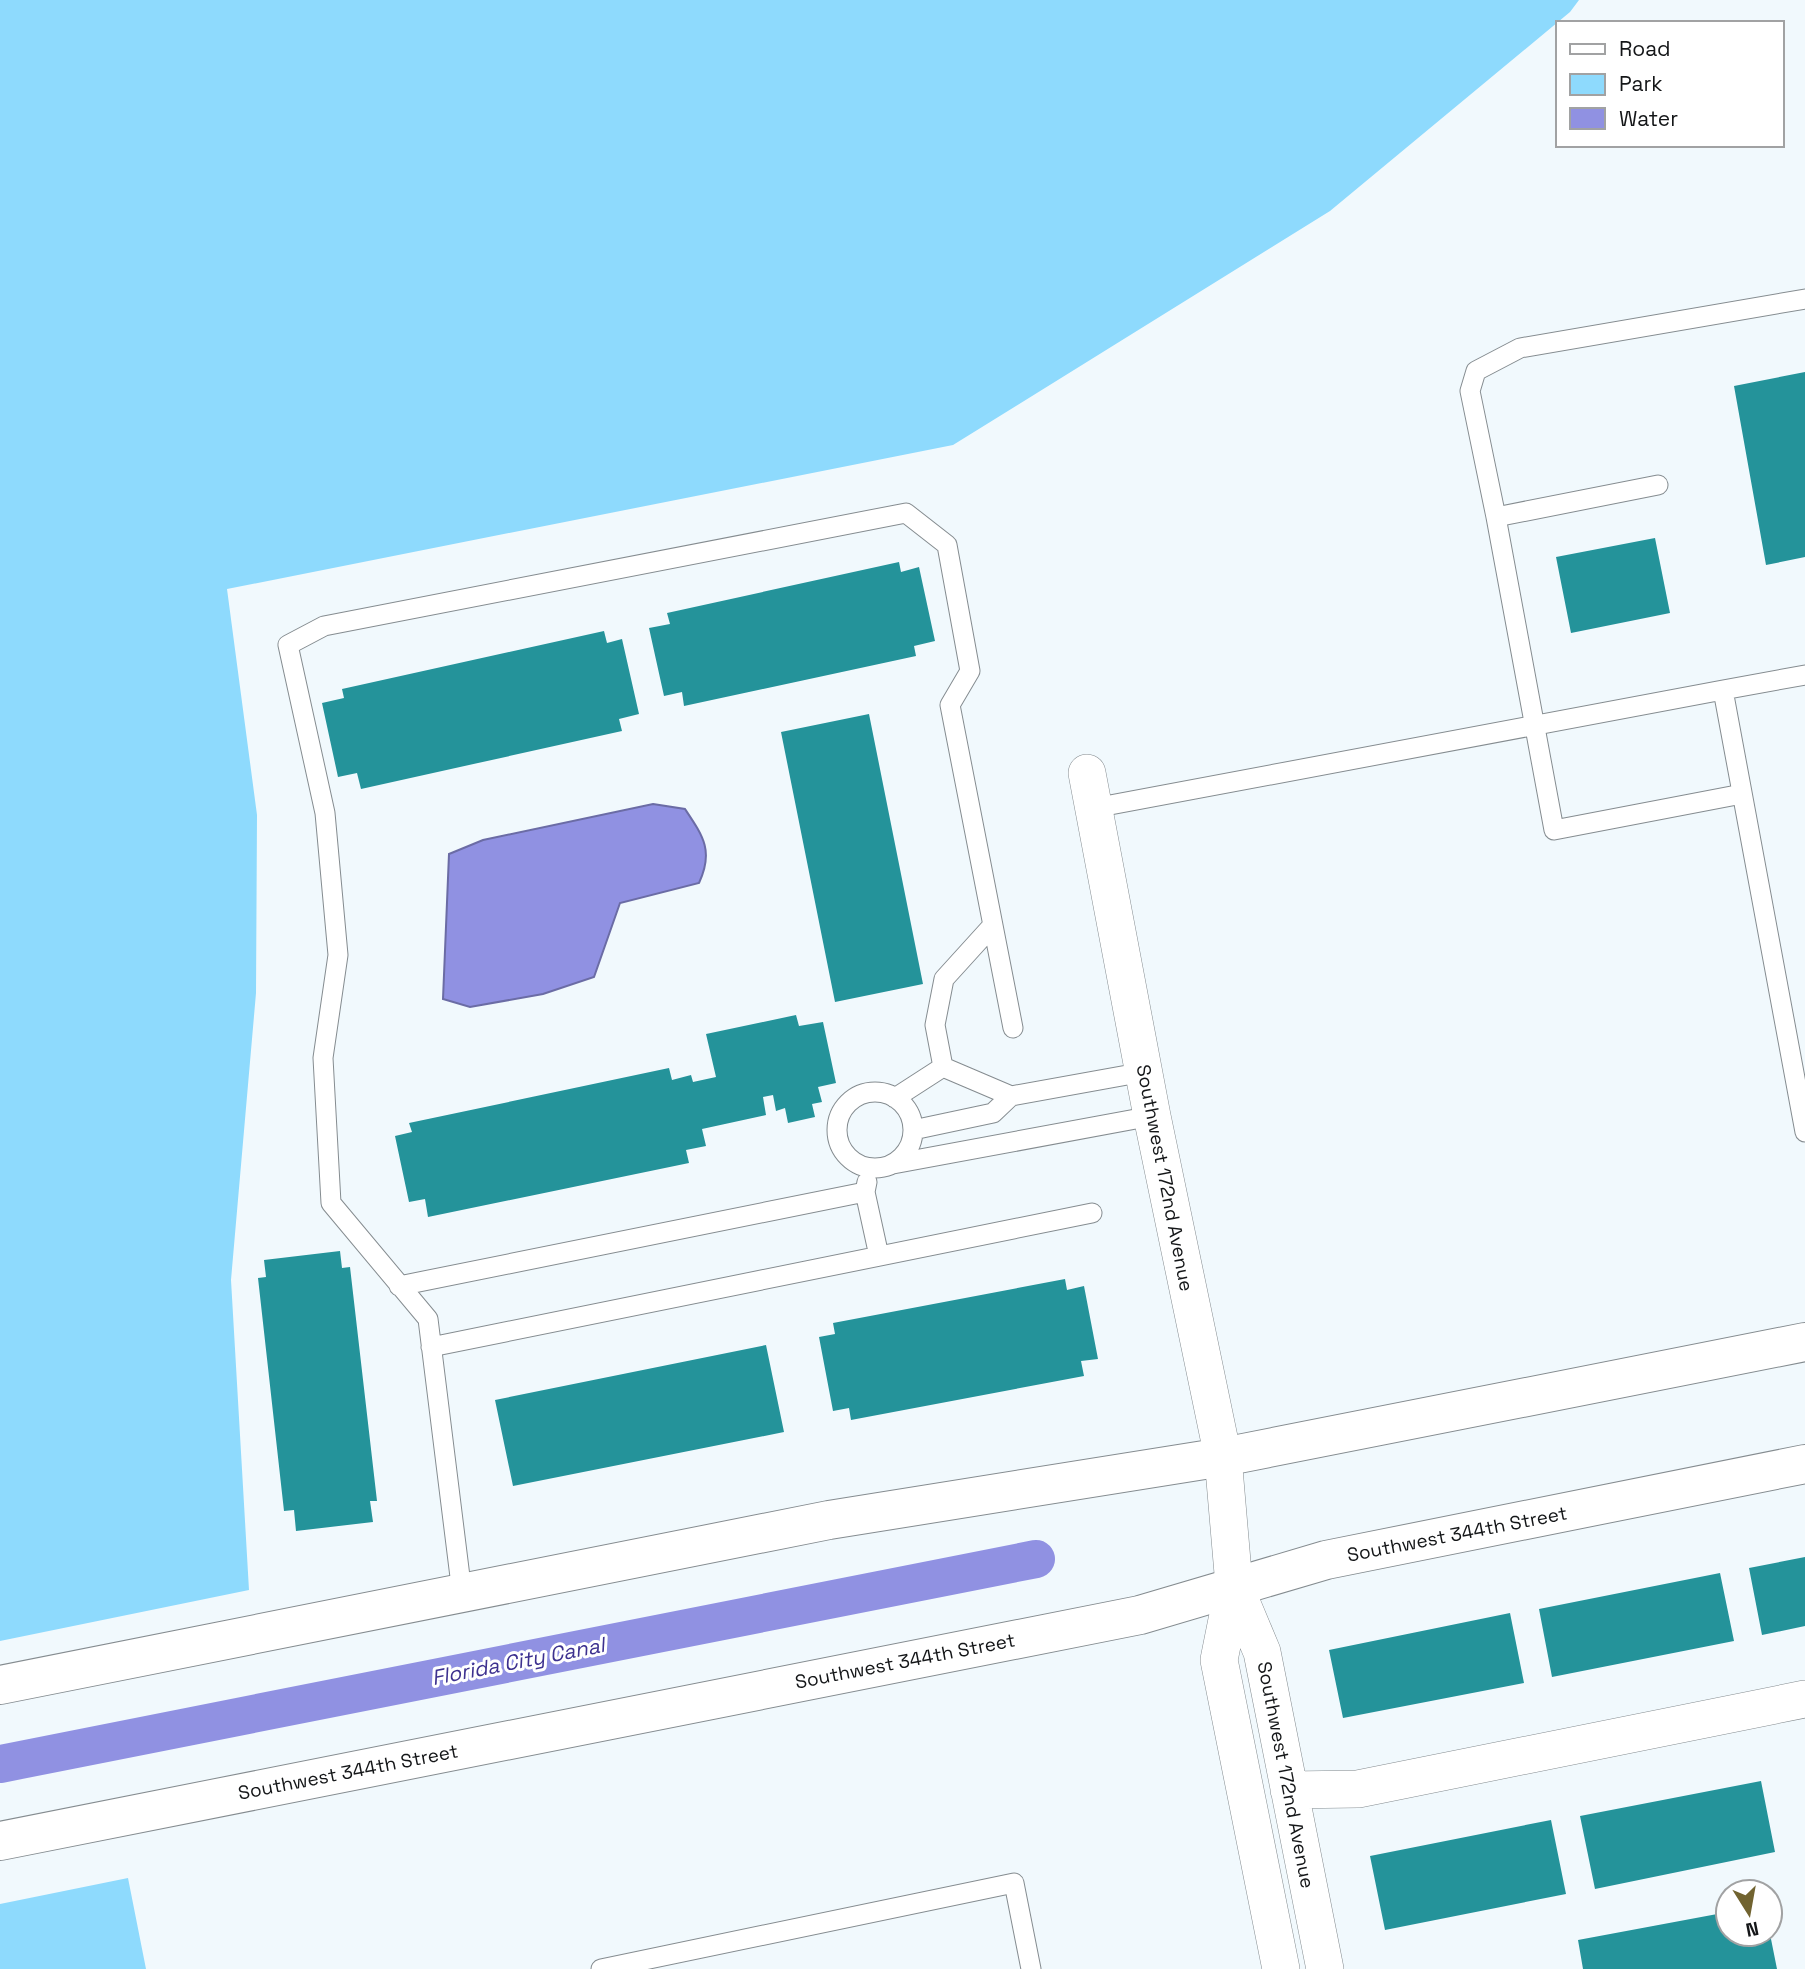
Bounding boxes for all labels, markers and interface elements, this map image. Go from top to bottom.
legend [1556,21,1784,147]
text: Road [1619,35,1671,62]
text: Park [1619,70,1663,97]
text: Water [1619,105,1678,132]
street label: Southwest 172nd Avenue [1131,1062,1199,1294]
street label: Southwest 344th Street [1345,1500,1569,1568]
street label: Southwest 344th Street [793,1627,1017,1695]
water label: Florida City Canal [429,1630,610,1691]
street label: Southwest 172nd Avenue [1252,1659,1320,1891]
street label: Southwest 344th Street [236,1738,460,1806]
north arrow [1714,1878,1784,1948]
text: N [1744,1916,1761,1943]

